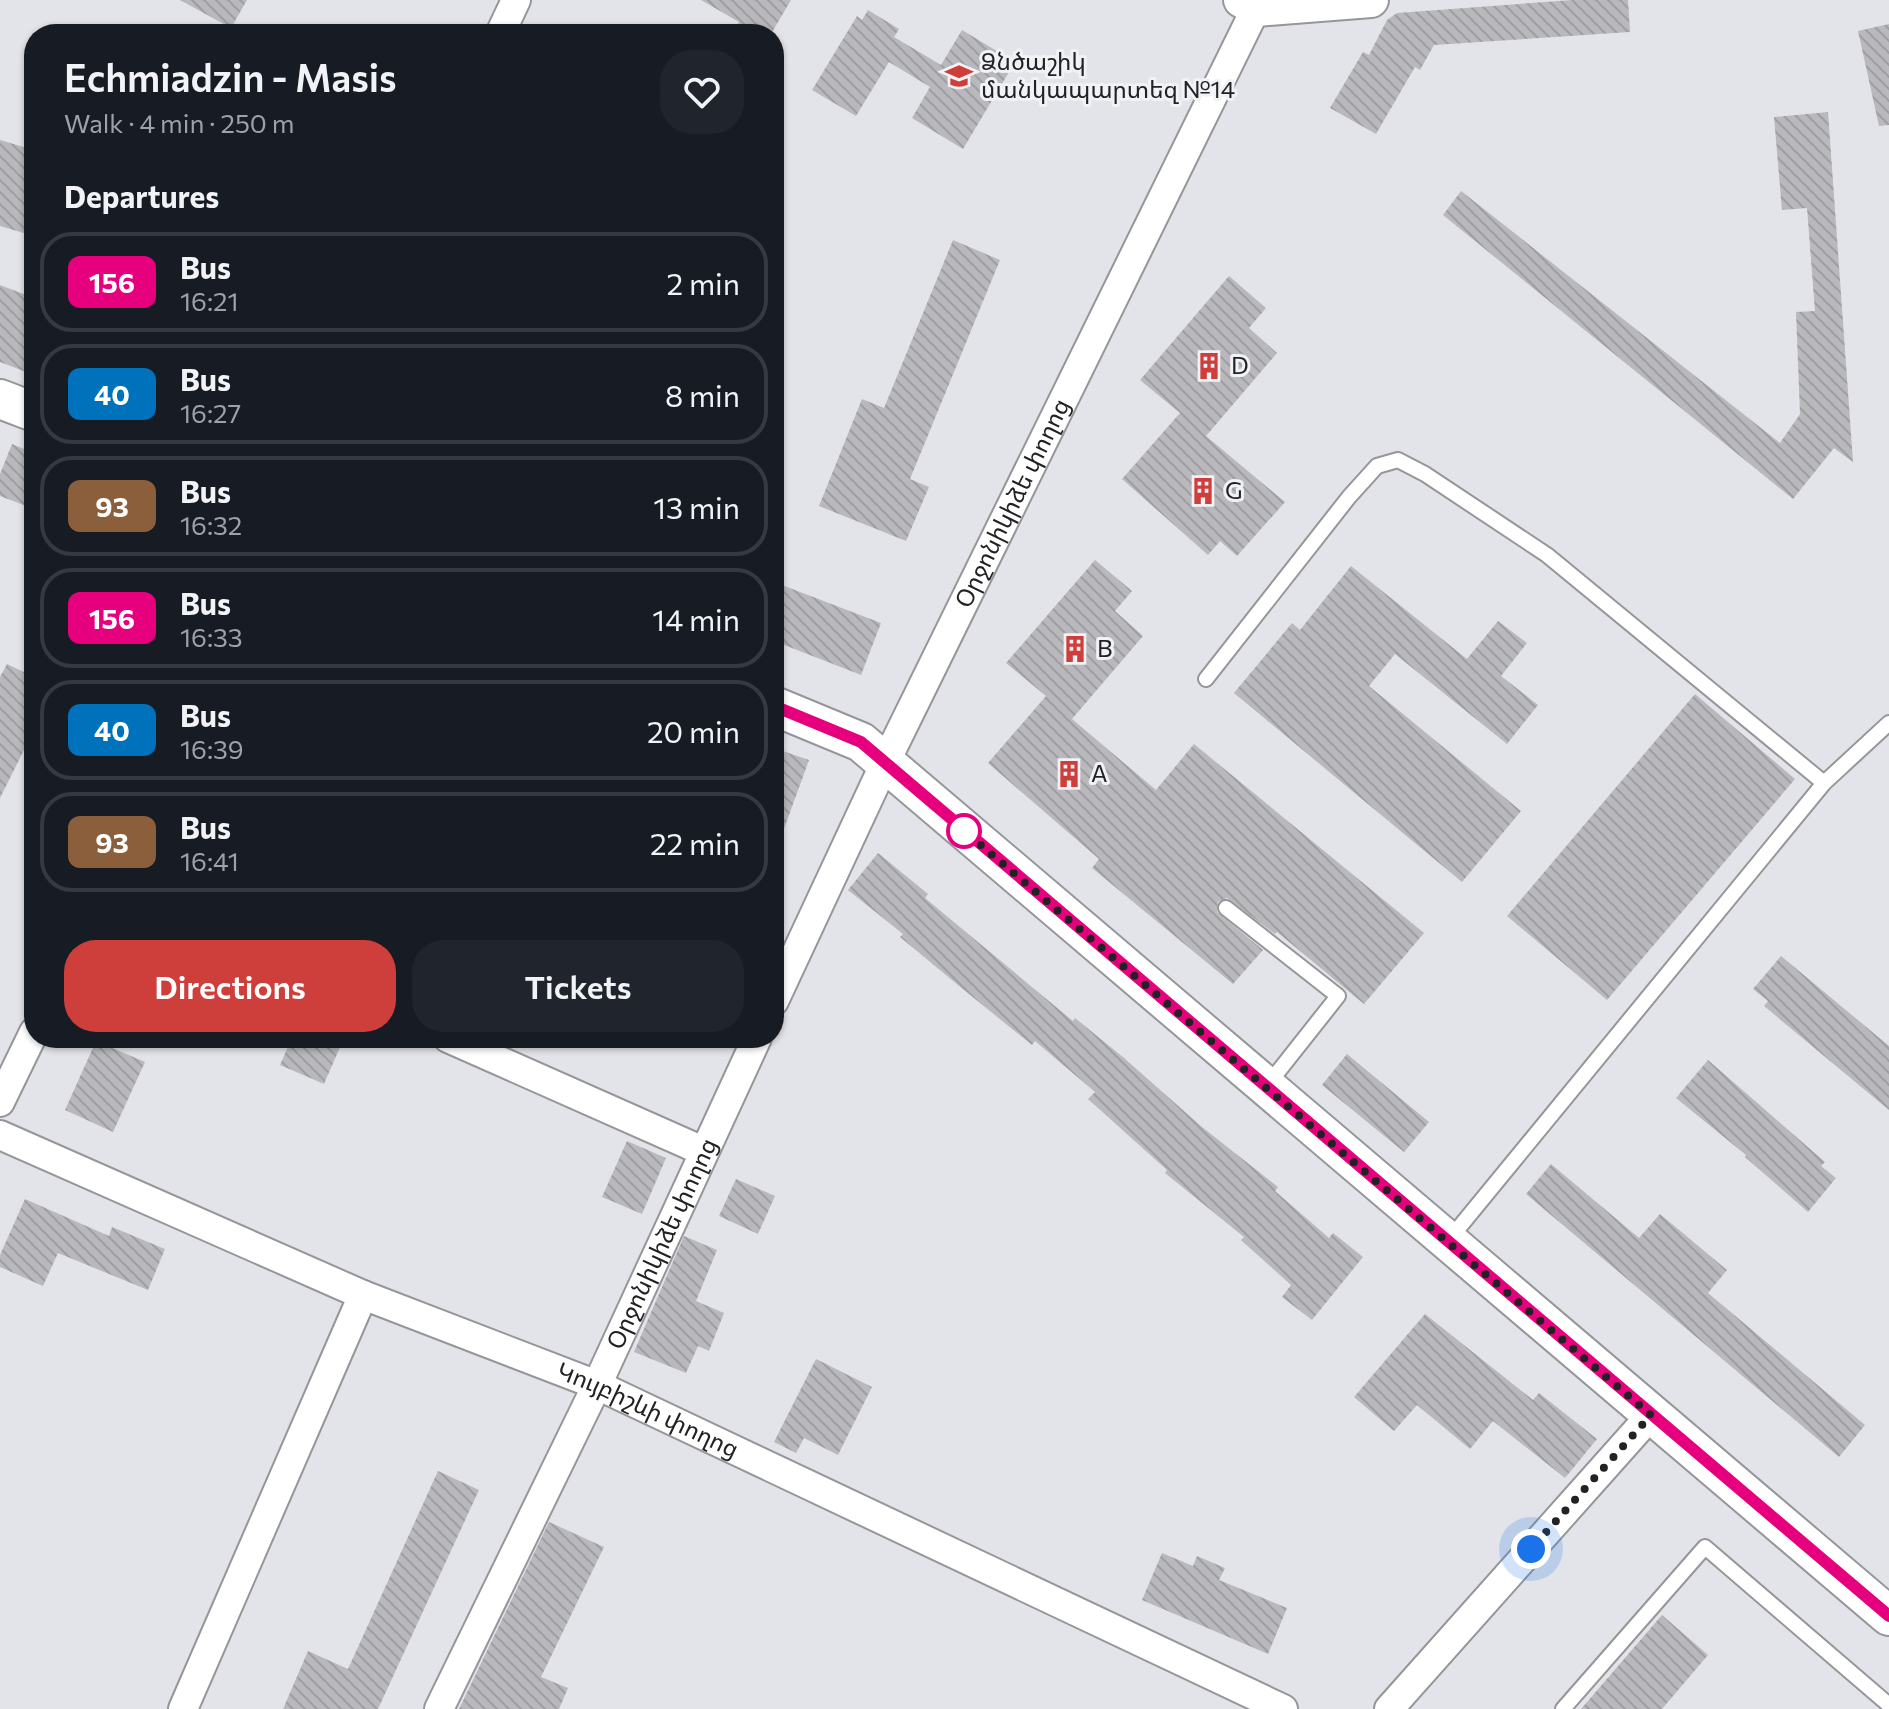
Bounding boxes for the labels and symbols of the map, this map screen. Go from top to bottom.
place label: Ձնծաշիկ մանկապարտեզ №14 [981,46,1235,104]
school or university icon: Ձնծաշիկ մանկապարտեզ №14 [944,61,974,91]
place label: D [1231,350,1249,379]
building icon: D [1194,351,1224,381]
street label: Օրջոնիկիձե փողոց [948,393,1076,612]
place label: G [1225,475,1243,504]
building icon: G [1188,476,1218,506]
place label: B [1097,633,1113,662]
building icon: B [1060,634,1090,664]
place label: A [1091,758,1108,787]
building icon: A [1054,759,1084,789]
unlabelled marker [947,814,981,848]
street label: Օրջոնիկիձե փողոց [600,1133,723,1353]
street label: Կույբիշևի փողոց [553,1355,744,1464]
your location [1511,1529,1551,1569]

